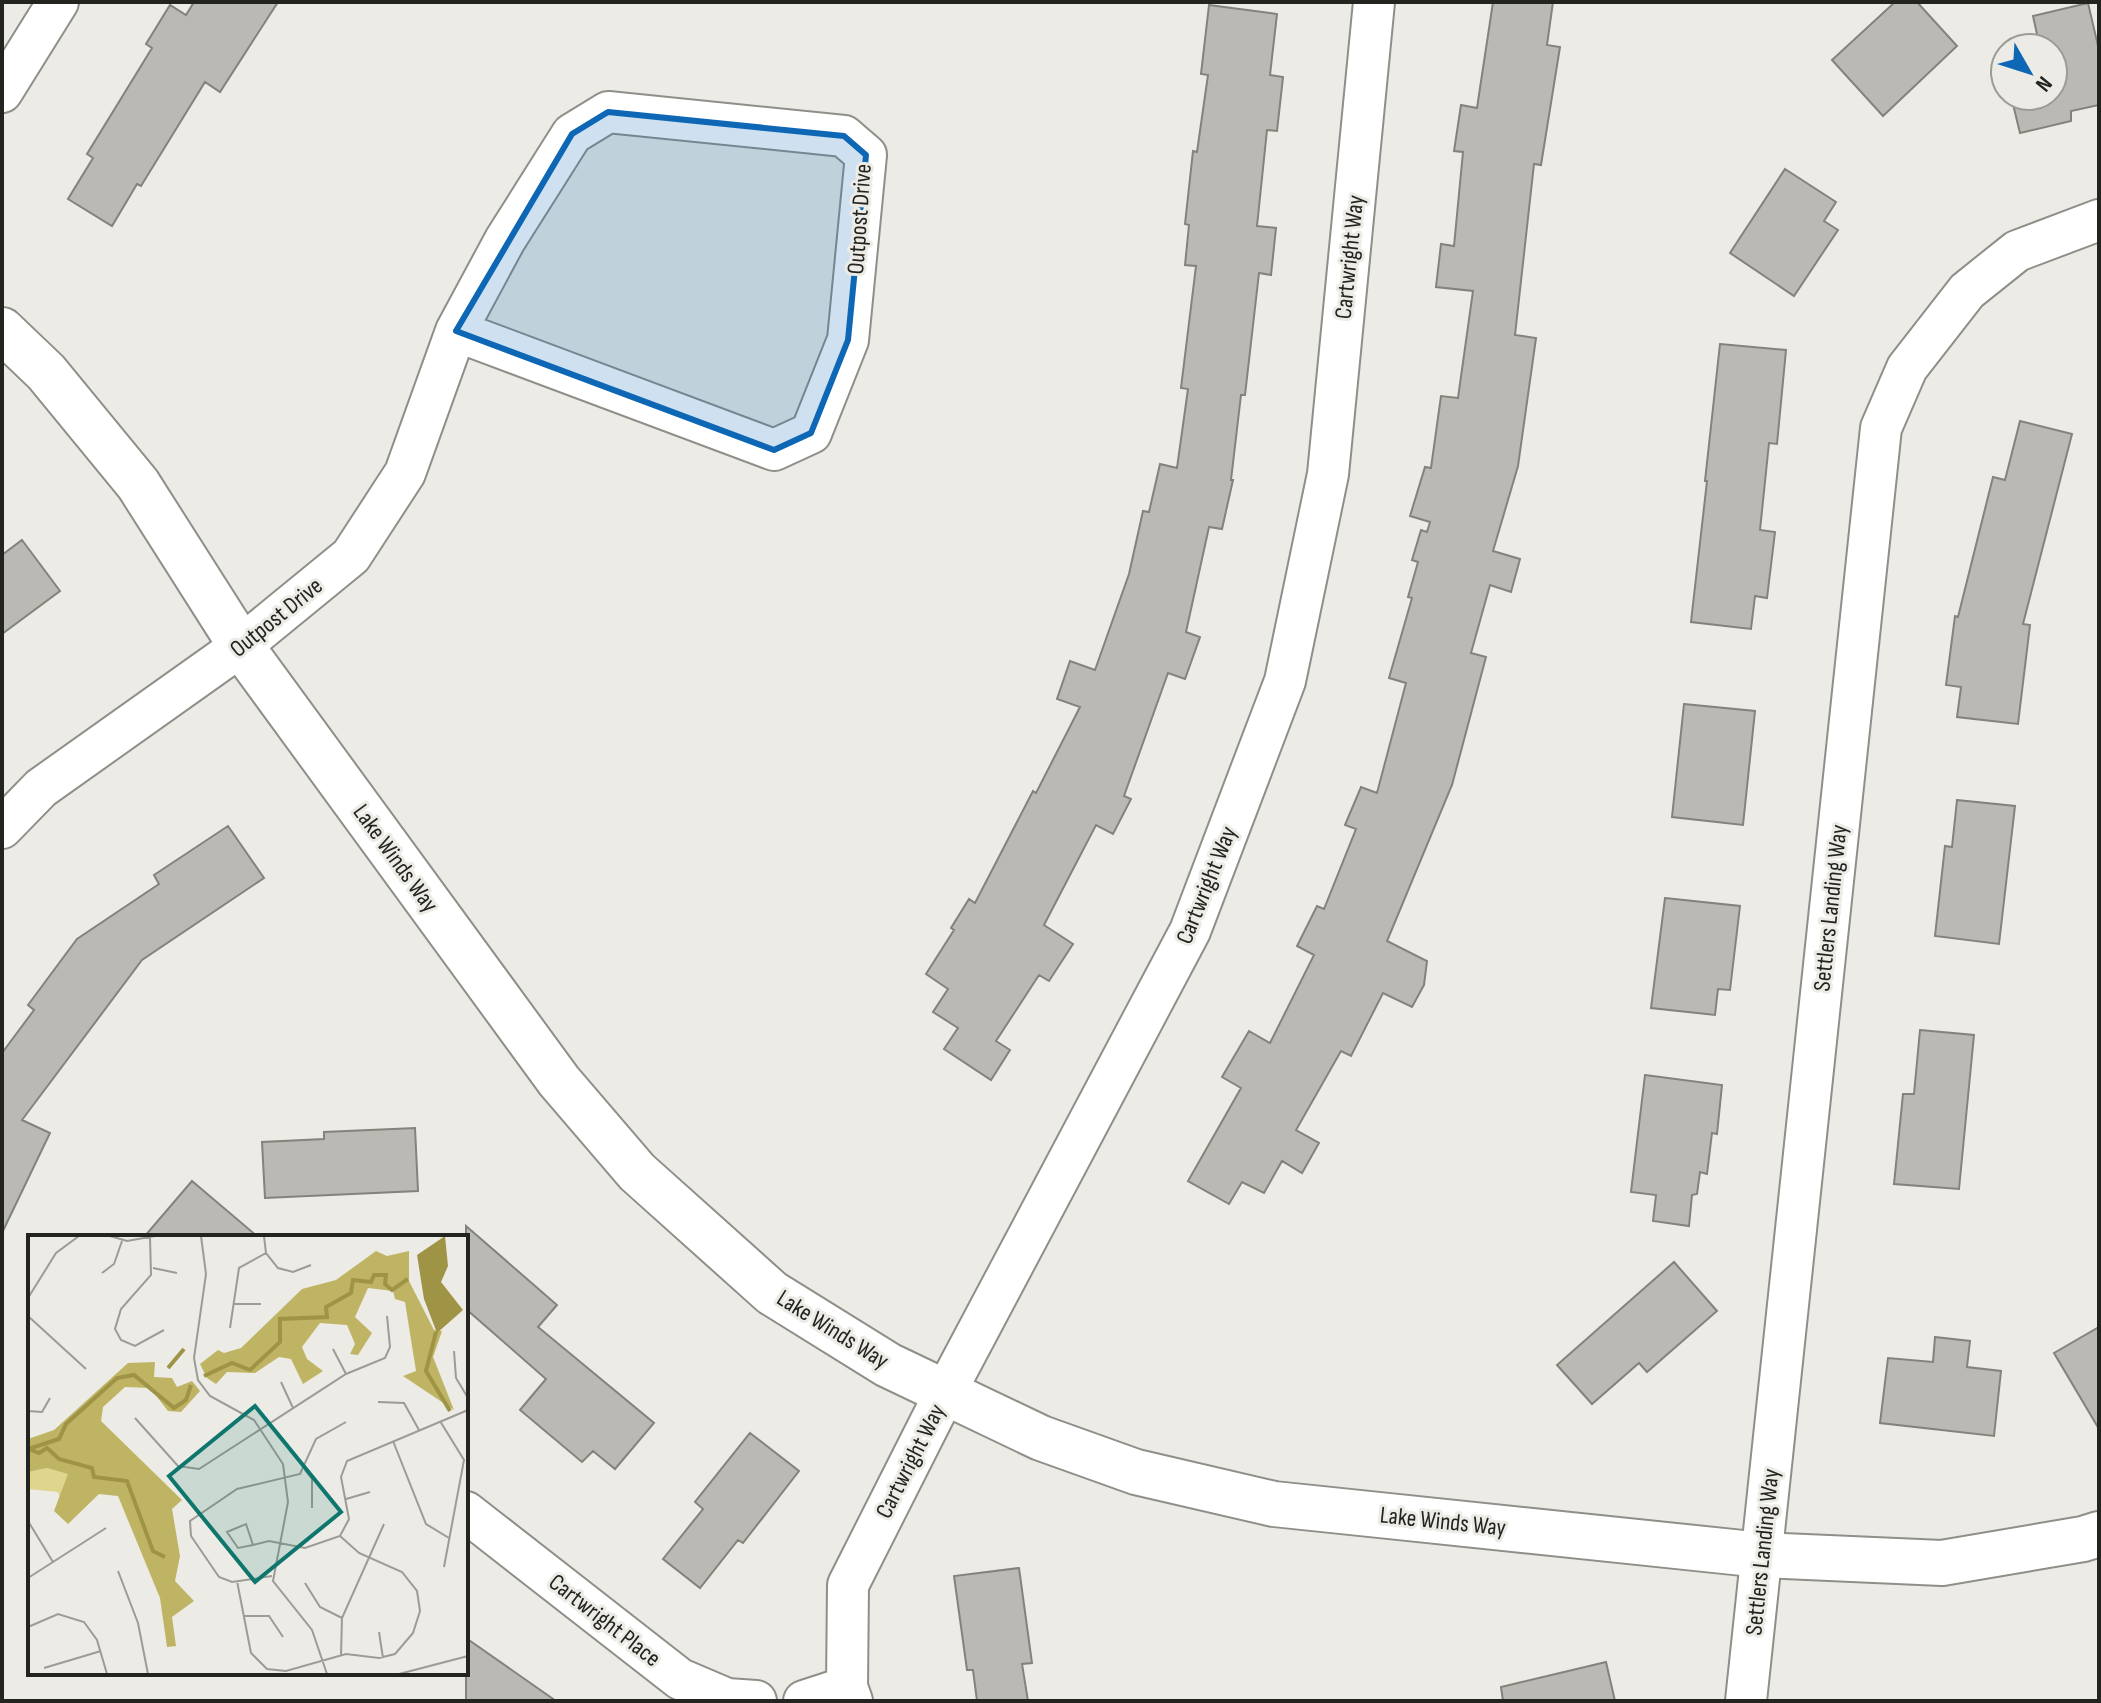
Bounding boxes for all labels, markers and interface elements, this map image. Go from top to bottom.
north arrow [1989,32,2069,112]
text: N [2029,71,2058,97]
street label: Outpost Drive [841,163,878,275]
street label: Cartwright Way [1329,194,1370,320]
street label: Outpost Drive [224,571,328,664]
street label: Lake Winds Way [347,799,444,918]
street label: Cartwright Way [1170,822,1243,948]
street label: Settlers Landing Way [1807,823,1854,993]
inset map [28,1235,468,1675]
street label: Lake Winds Way [771,1284,894,1375]
street label: Cartwright Way [869,1399,952,1523]
street label: Settlers Landing Way [1739,1467,1786,1637]
street label: Lake Winds Way [1379,1500,1507,1543]
street label: Cartwright Place [543,1568,666,1673]

